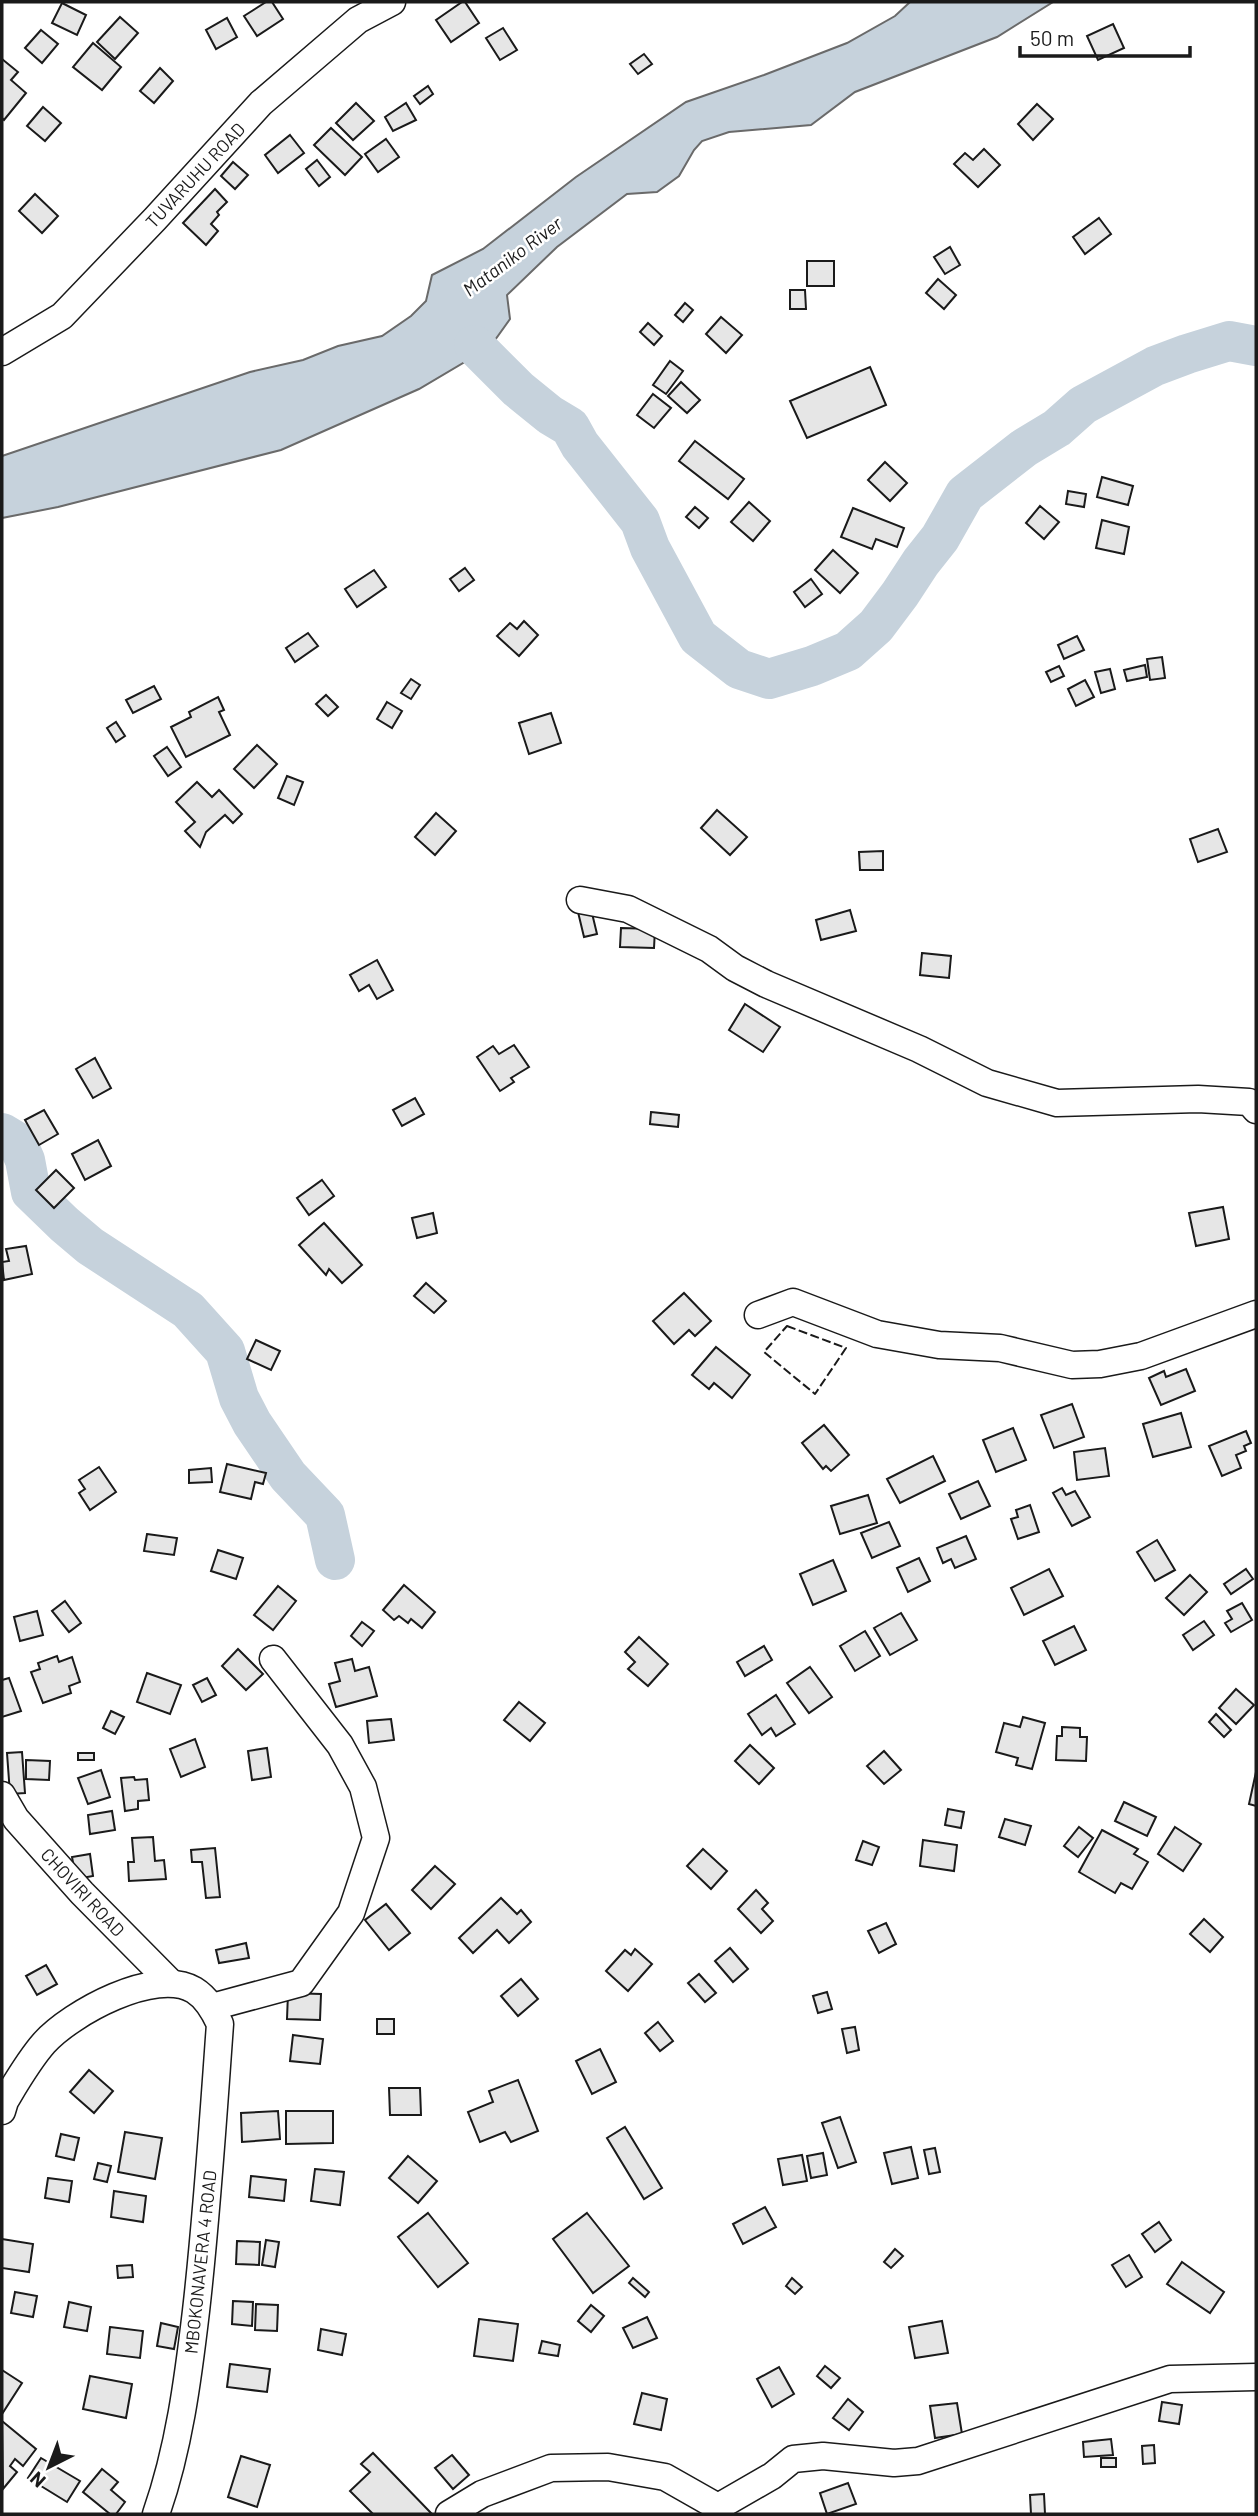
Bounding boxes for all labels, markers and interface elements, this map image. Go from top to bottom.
scale bar [1020,14,1190,58]
text: 50 m [1030,25,1074,50]
street label: TUVARUHU ROAD [141,118,249,232]
water label: Mataniko River [458,211,567,301]
street label: CHOVIRI ROAD [37,1843,129,1941]
street label: MBOKONAVERA 4 ROAD [179,2169,221,2355]
north arrow [14,2432,84,2502]
text: N [25,2467,50,2493]

